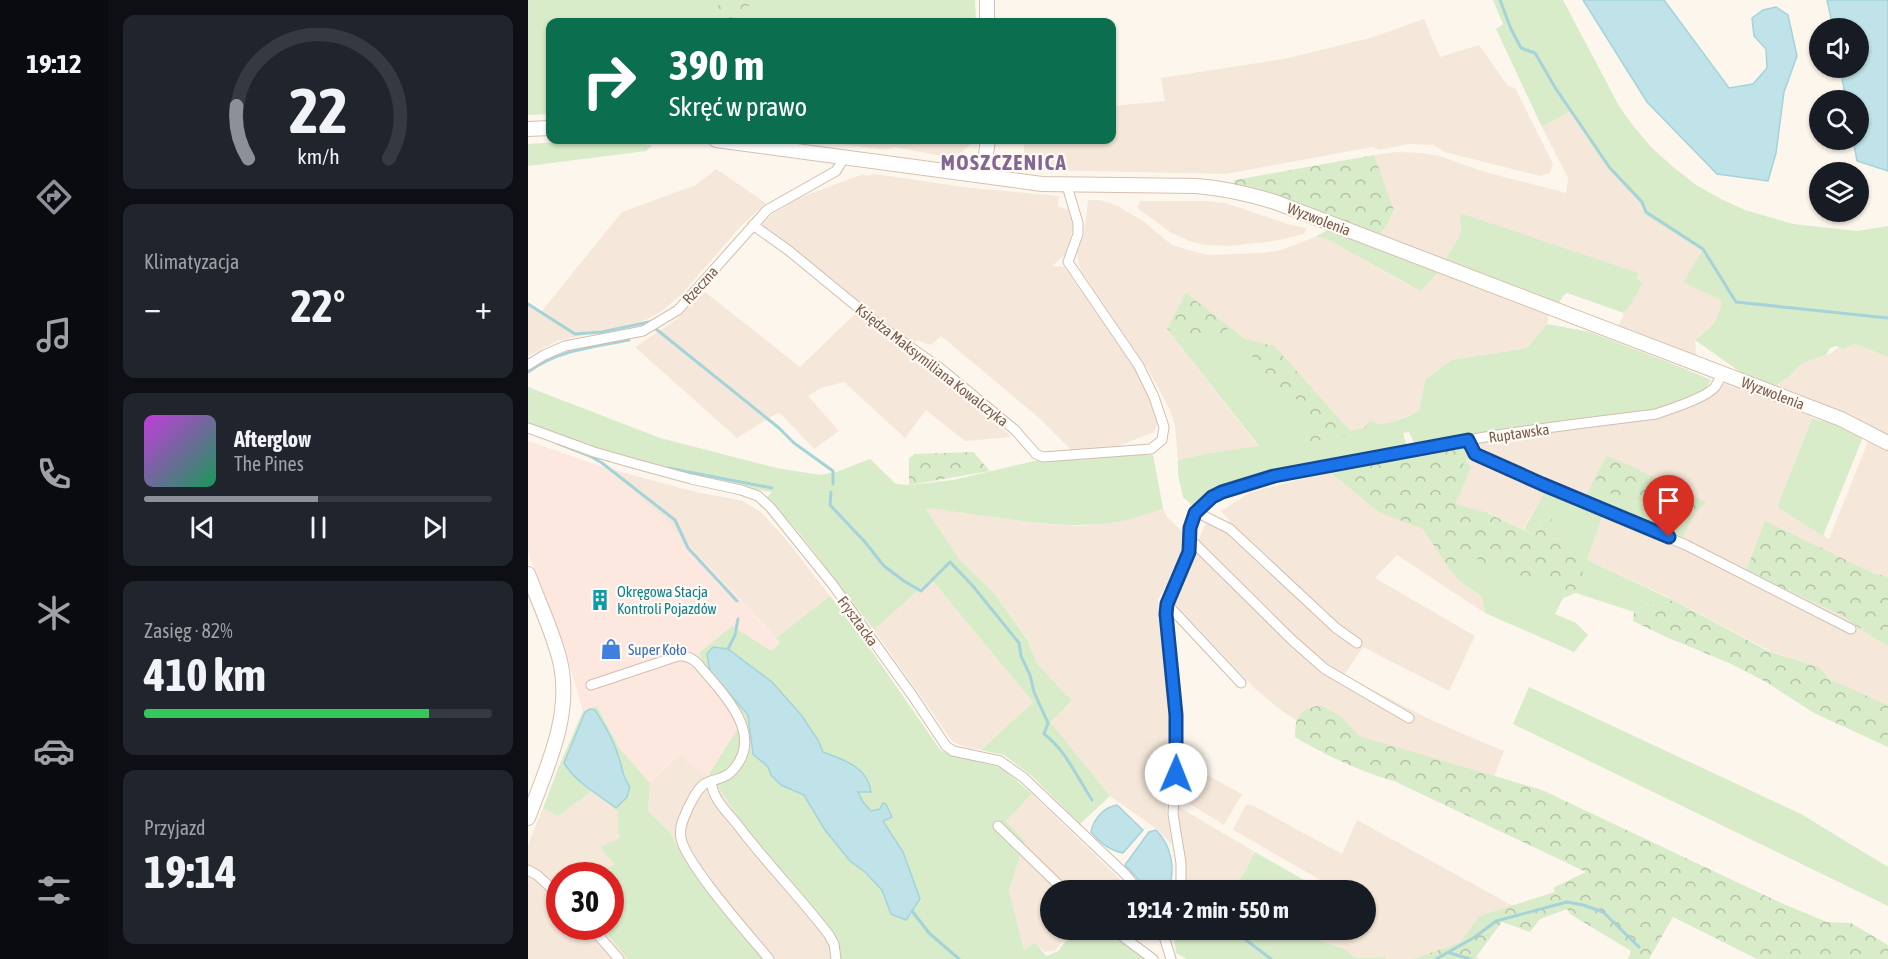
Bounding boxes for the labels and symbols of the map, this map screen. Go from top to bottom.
district label: MOSZCZENICA [941,150,1067,174]
street label: Wyzwolenia [1285,199,1353,239]
street label: Rzeczna [679,263,721,307]
street label: Księdza Maksymiliana Kowalczyka [852,300,1012,430]
street label: Wyzwolenia [1739,373,1807,413]
street label: Ruptawska [1488,420,1550,446]
pin [1643,475,1694,537]
place label: Okręgowa Stacja Kontroli Pojazdów [617,583,717,617]
building icon: Okręgowa Stacja Kontroli Pojazdów [588,588,612,612]
street label: Frysztacka [834,593,882,649]
shop icon: Super Koło [599,637,623,661]
place label: Super Koło [628,641,687,658]
position arrow [1144,742,1208,806]
speed limit sign: 30 [546,862,624,940]

